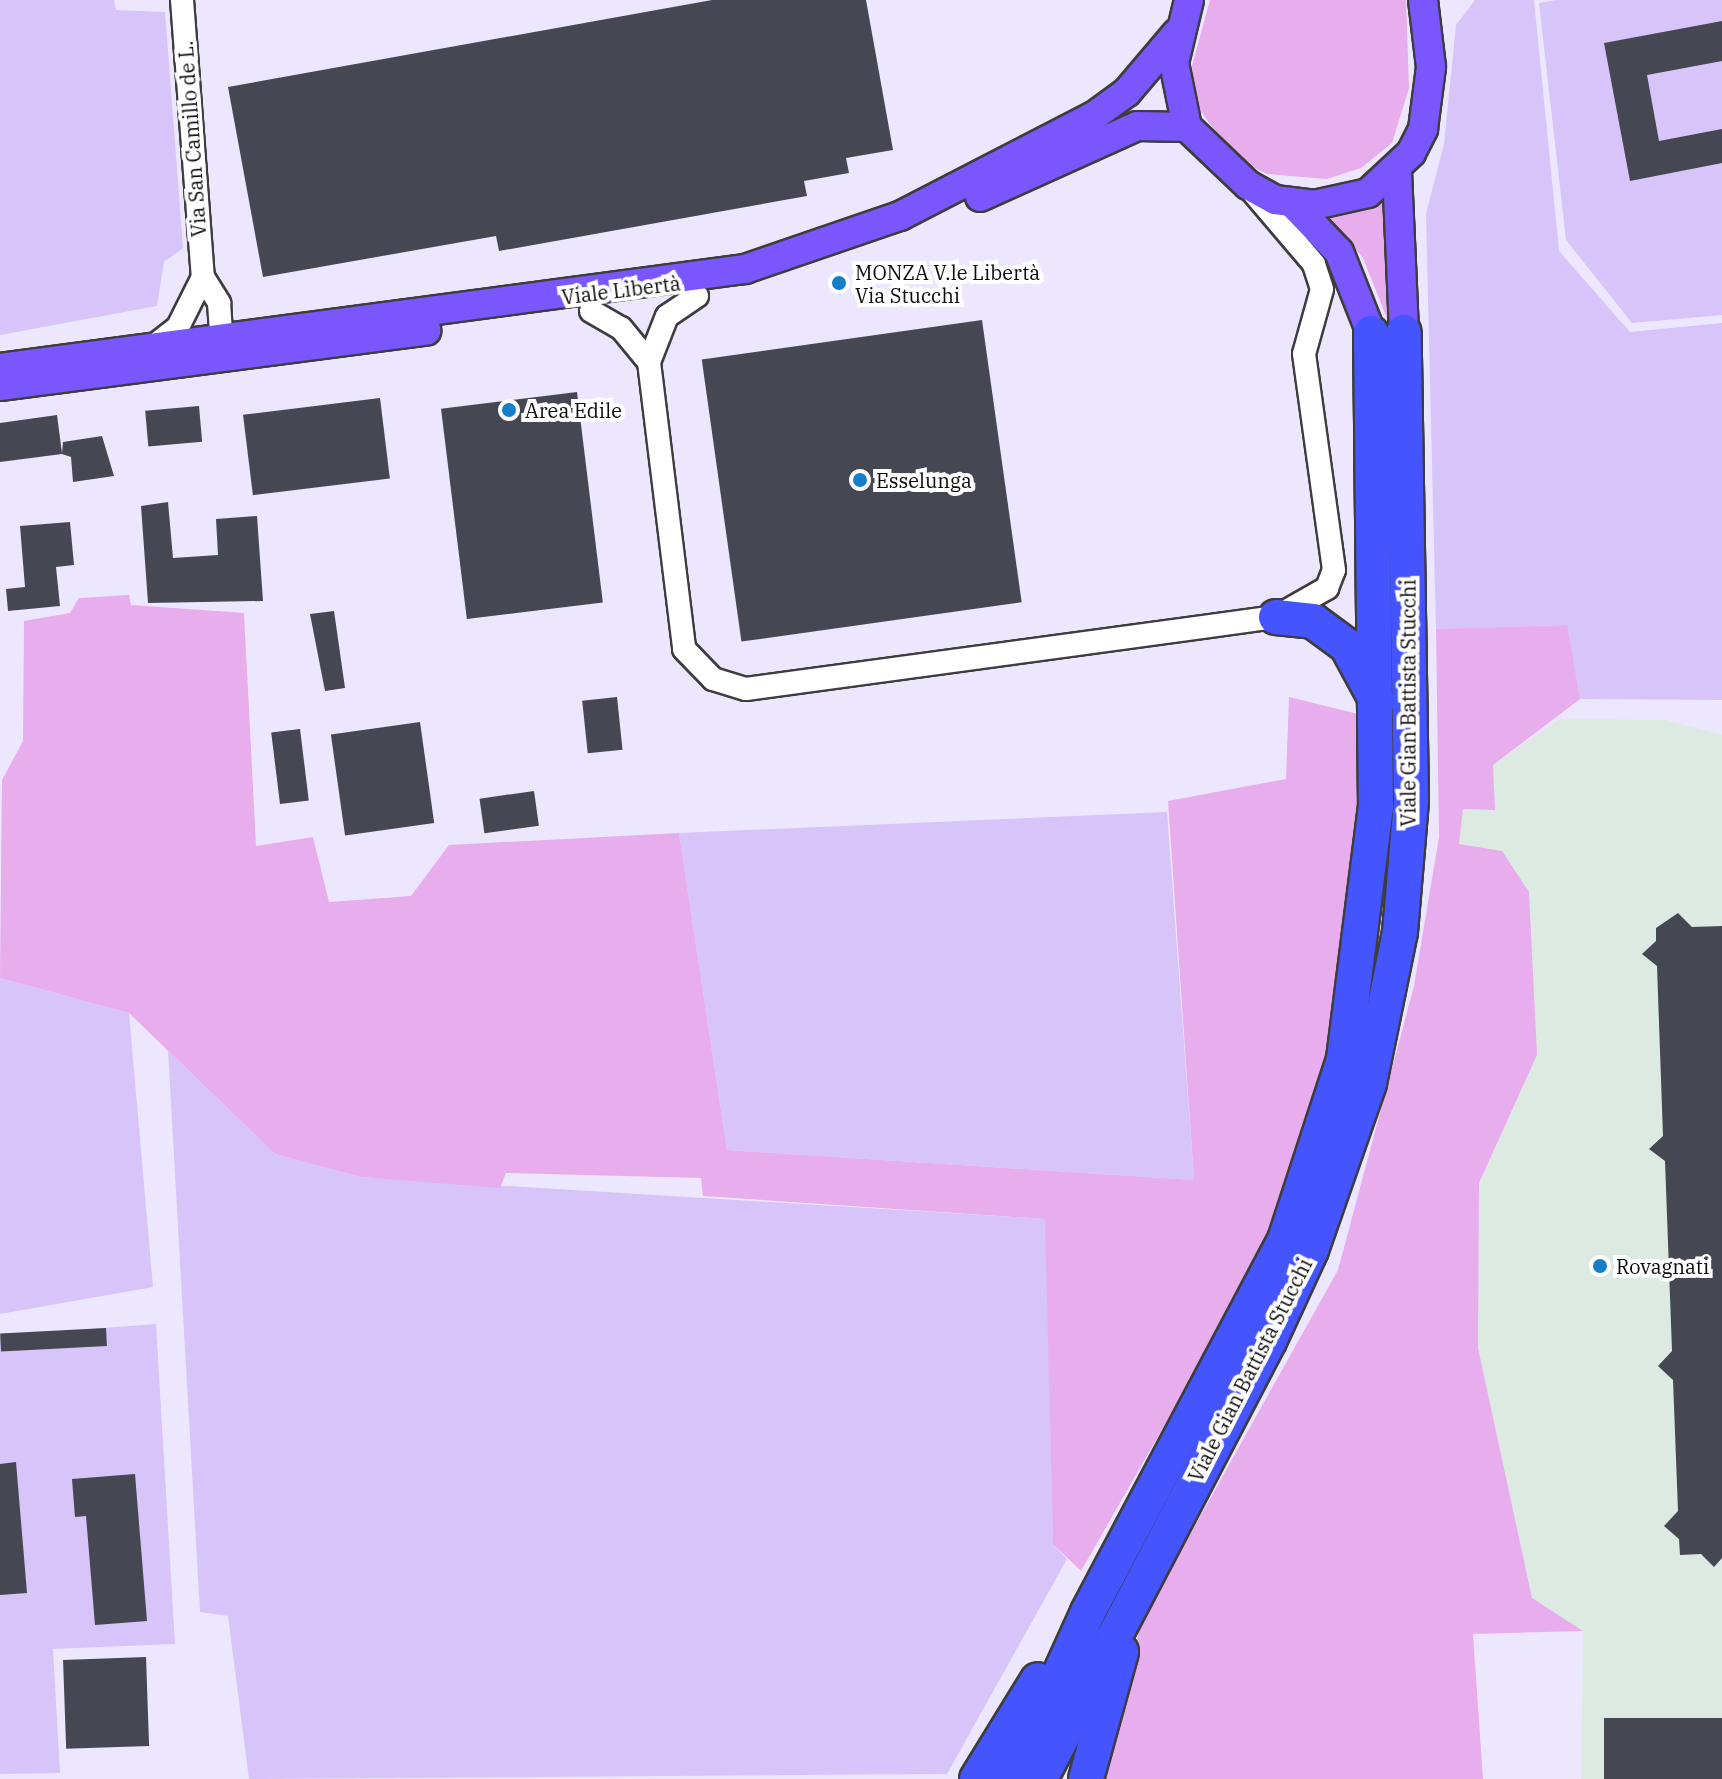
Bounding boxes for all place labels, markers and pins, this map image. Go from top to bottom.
place label: MONZA V.le Libertà Via Stucchi [855,260,1040,307]
marker: MONZA V.le Libertà Via Stucchi [830,274,848,292]
place label: Area Edile [525,398,622,422]
marker: Area Edile [500,401,518,419]
place label: Esselunga [876,468,972,492]
marker: Esselunga [851,471,869,489]
place label: Rovagnati [1616,1254,1709,1278]
marker: Rovagnati [1591,1257,1609,1275]

